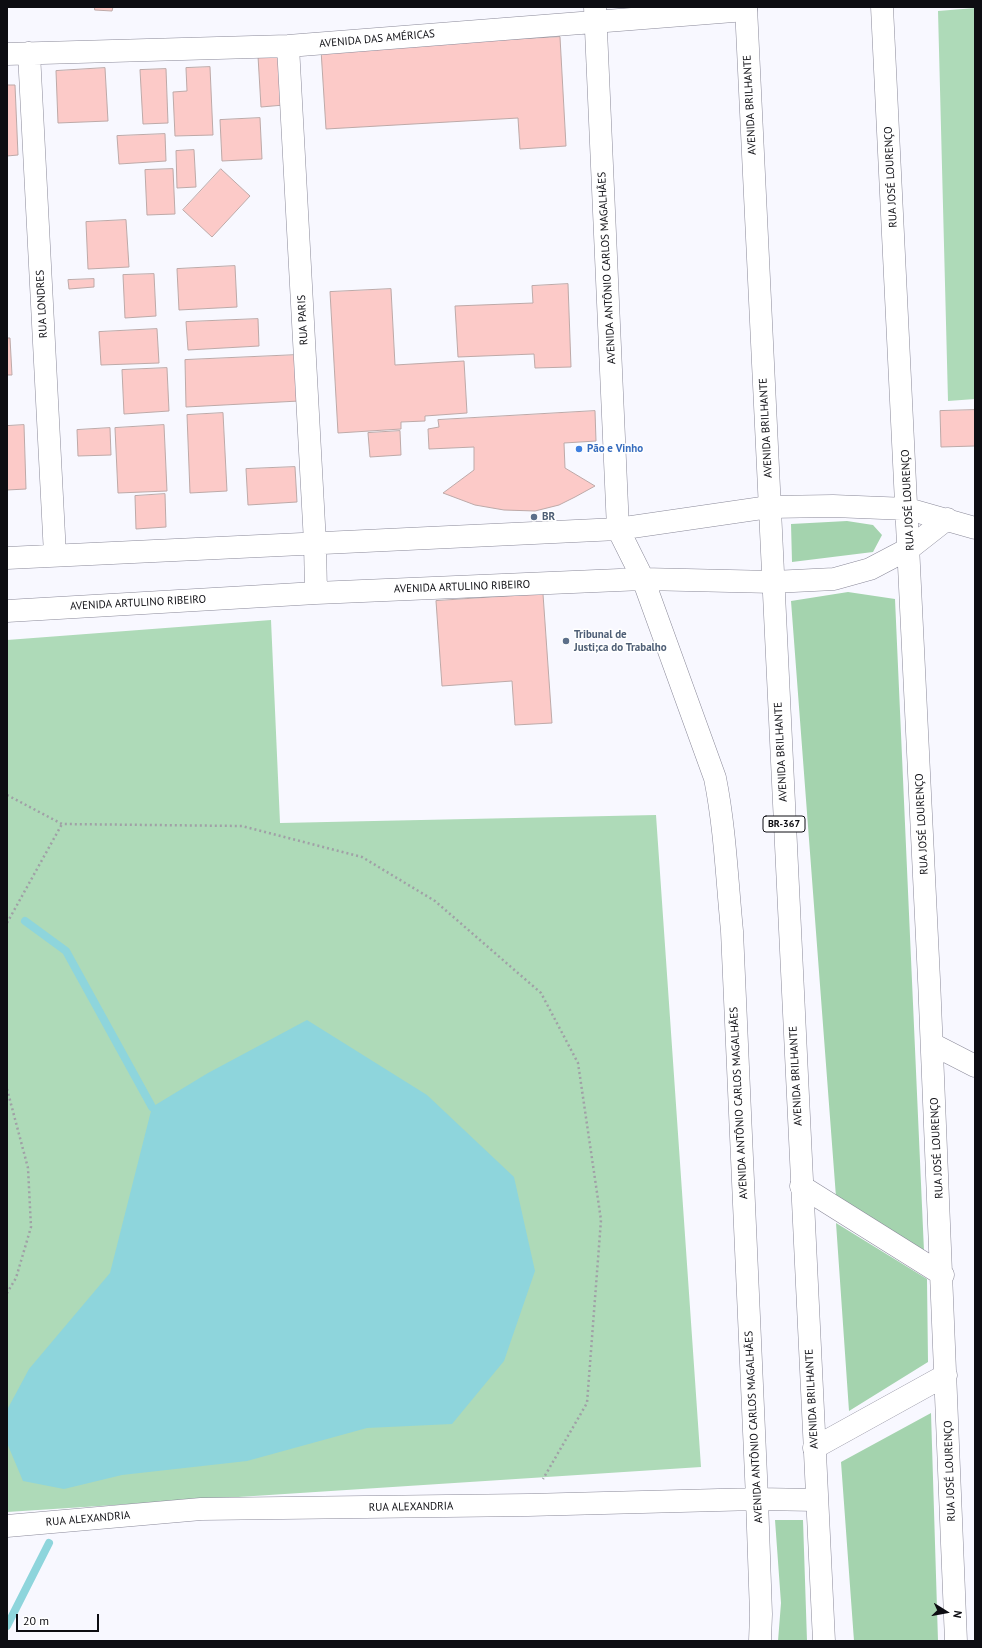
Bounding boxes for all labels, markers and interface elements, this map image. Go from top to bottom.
street label: AVENIDA DAS AMÉRICAS [319,27,435,51]
street label: AVENIDA BRILHANTE [741,55,759,155]
street label: RUA JOSÉ LOURENÇO [882,126,900,228]
street label: AVENIDA ANTÔNIO CARLOS MAGALHÃES [595,172,619,364]
street label: RUA LONDRES [34,269,50,339]
street label: RUA PARIS [295,294,311,346]
street label: AVENIDA BRILHANTE [757,378,775,478]
place label: Pão e Vinho [587,442,643,456]
marker: Pão e Vinho [574,444,584,454]
street label: RUA JOSÉ LOURENÇO [899,449,917,551]
place label: BR [542,510,555,524]
marker: BR [529,512,539,522]
street label: AVENIDA ARTULINO RIBEIRO [394,578,530,596]
street label: AVENIDA ARTULINO RIBEIRO [70,593,206,613]
place label: Tribunal de Justi;ca do Trabalho [574,628,667,654]
marker: Tribunal de Justi;ca do Trabalho [561,636,571,646]
street label: AVENIDA BRILHANTE [772,702,790,802]
street label: RUA JOSÉ LOURENÇO [913,773,931,875]
road number: BR-367 [763,816,805,832]
street label: AVENIDA ANTÔNIO CARLOS MAGALHÃES [727,1007,751,1199]
street label: AVENIDA BRILHANTE [787,1026,805,1126]
street label: RUA JOSÉ LOURENÇO [928,1097,946,1199]
street label: AVENIDA ANTÔNIO CARLOS MAGALHÃES [742,1331,766,1523]
street label: AVENIDA BRILHANTE [803,1349,821,1449]
street label: RUA JOSÉ LOURENÇO [942,1420,958,1522]
street label: RUA ALEXANDRIA [368,1500,454,1514]
street label: RUA ALEXANDRIA [45,1509,131,1529]
north arrow [926,1592,966,1632]
scale bar [18,1606,101,1632]
text: N [950,1609,965,1619]
text: 20 m [23,1613,49,1628]

